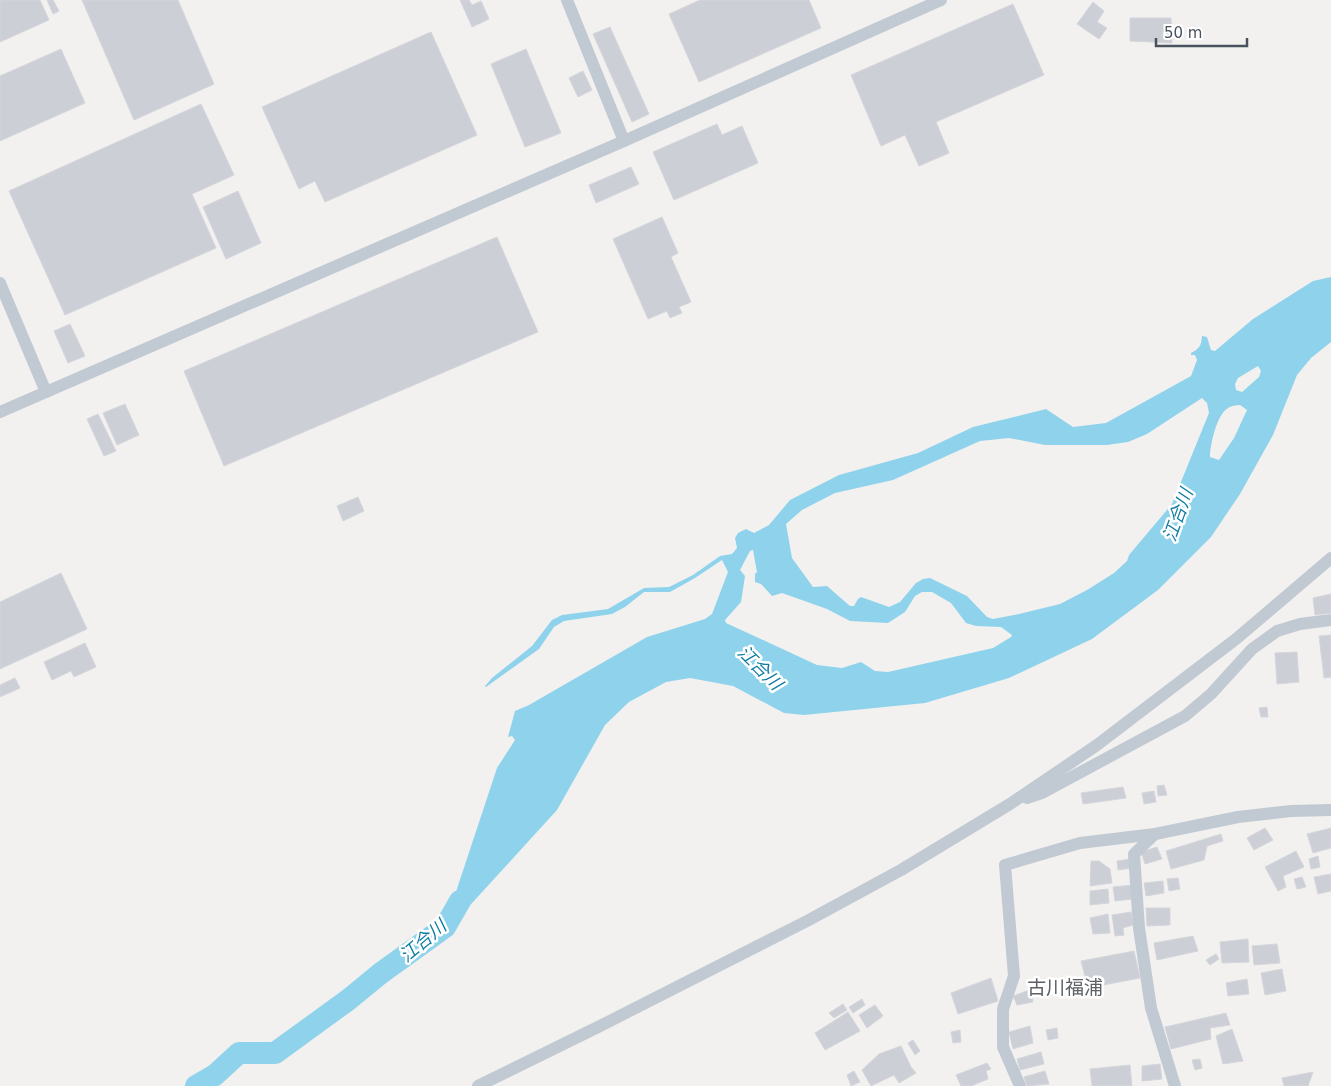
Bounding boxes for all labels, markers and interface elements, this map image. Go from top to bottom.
scale bar [1156,15,1247,47]
text: 50 m [1164,24,1202,42]
water label: 江合川 [1158,484,1197,544]
water label: 江合川 [734,641,788,696]
water label: 江合川 [395,914,452,966]
district label: 古川福浦 [1027,976,1103,998]

